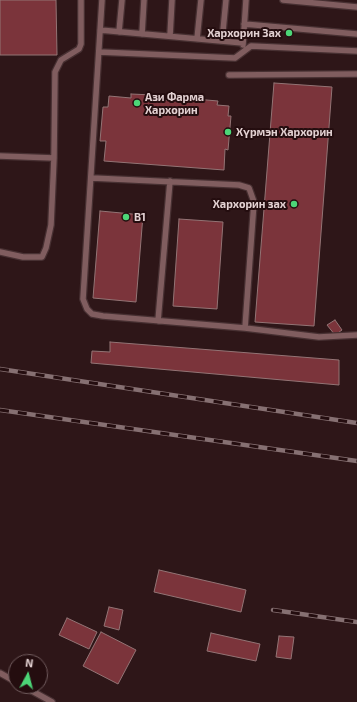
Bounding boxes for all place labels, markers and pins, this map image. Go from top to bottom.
place label: Хархорин 3ах [207,26,281,40]
marker: Хархорин 3ах [284,28,294,38]
place label: Ази Фарма Хархорин [145,90,204,116]
marker: Ази Фарма Хархорин [132,98,142,108]
place label: Хүрмэн Хархорин [236,125,333,139]
marker: Хүрмэн Хархорин [223,127,233,137]
place label: Хархорин зах [213,197,286,211]
marker: Хархорин зах [289,199,299,209]
place label: B1 [134,210,146,224]
marker: B1 [121,212,131,222]

